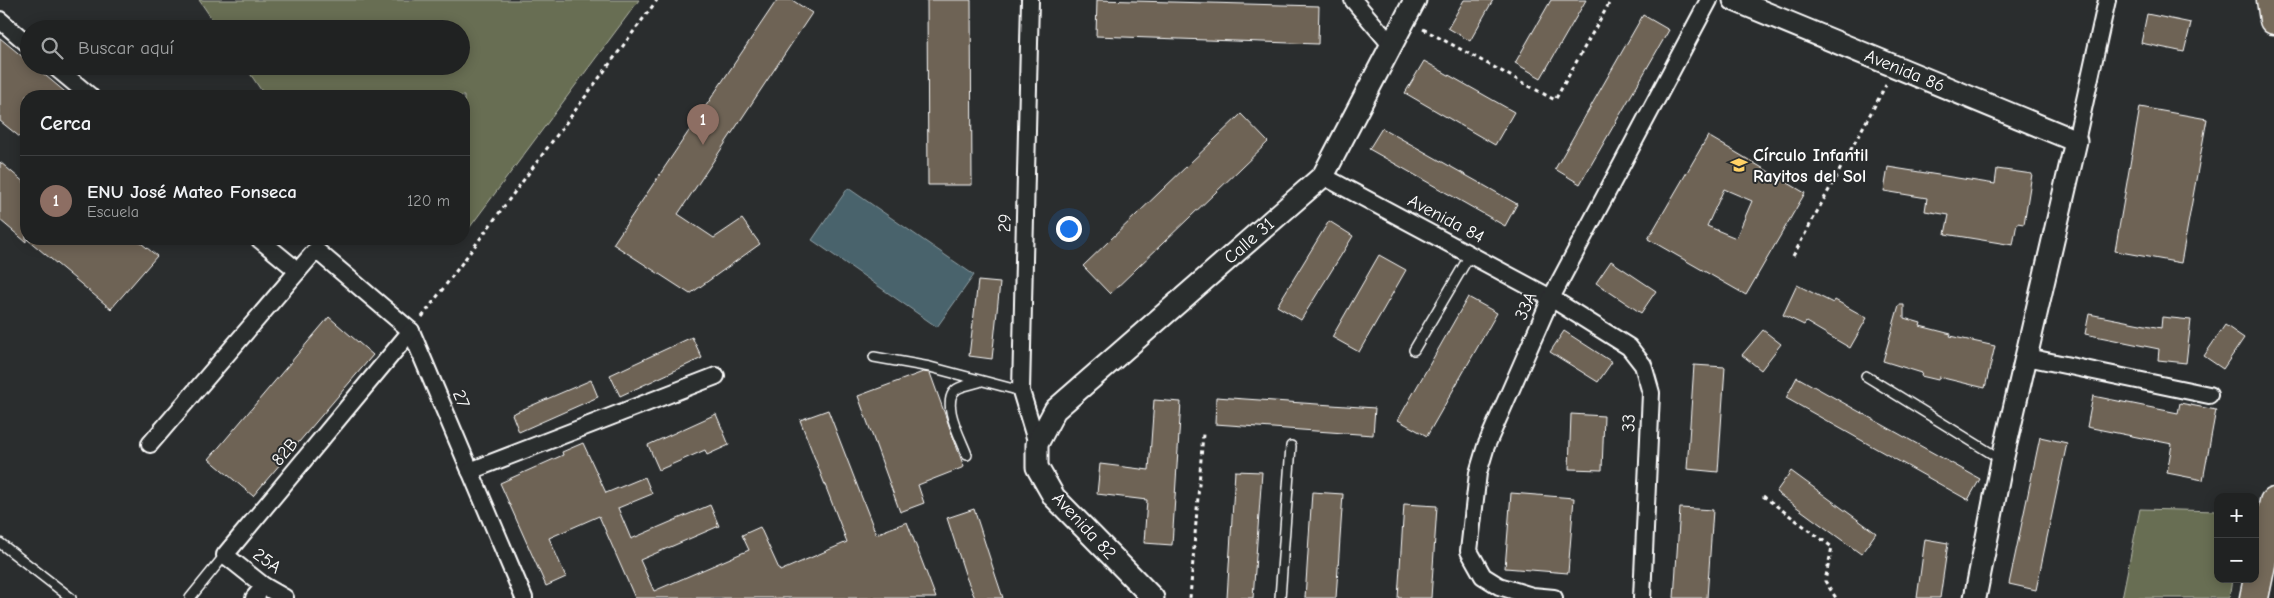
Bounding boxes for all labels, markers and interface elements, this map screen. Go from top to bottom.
search box [20,20,470,75]
icon: search [38,34,66,62]
text: Buscar aquí [78,37,174,59]
street label: Avenida 86 [1862,45,1948,96]
pin: 1 [687,104,719,145]
text: Cerca [40,111,91,135]
place label: Círculo Infantil Rayitos del Sol [1753,145,1869,187]
school or university icon: Círculo Infantil Rayitos del Sol [1729,155,1749,175]
text: ENU José Mateo Fonseca [87,181,297,203]
street label: Avenida 84 [1404,190,1488,248]
text: 1 [53,192,59,210]
text: 120 m [407,192,450,210]
text: Escuela [87,203,139,221]
street label: 29 [994,213,1016,233]
street label: Calle 31 [1220,213,1278,268]
your location [1056,216,1082,242]
street label: 33A [1511,289,1541,323]
street label: 27 [448,387,474,412]
street label: 33 [1618,414,1640,432]
street label: 82B [267,434,303,470]
street label: Avenida 82 [1048,488,1120,564]
map controls [2214,493,2259,583]
button: + [2214,493,2259,538]
button: − [2214,538,2259,583]
street label: 25A [249,544,285,578]

